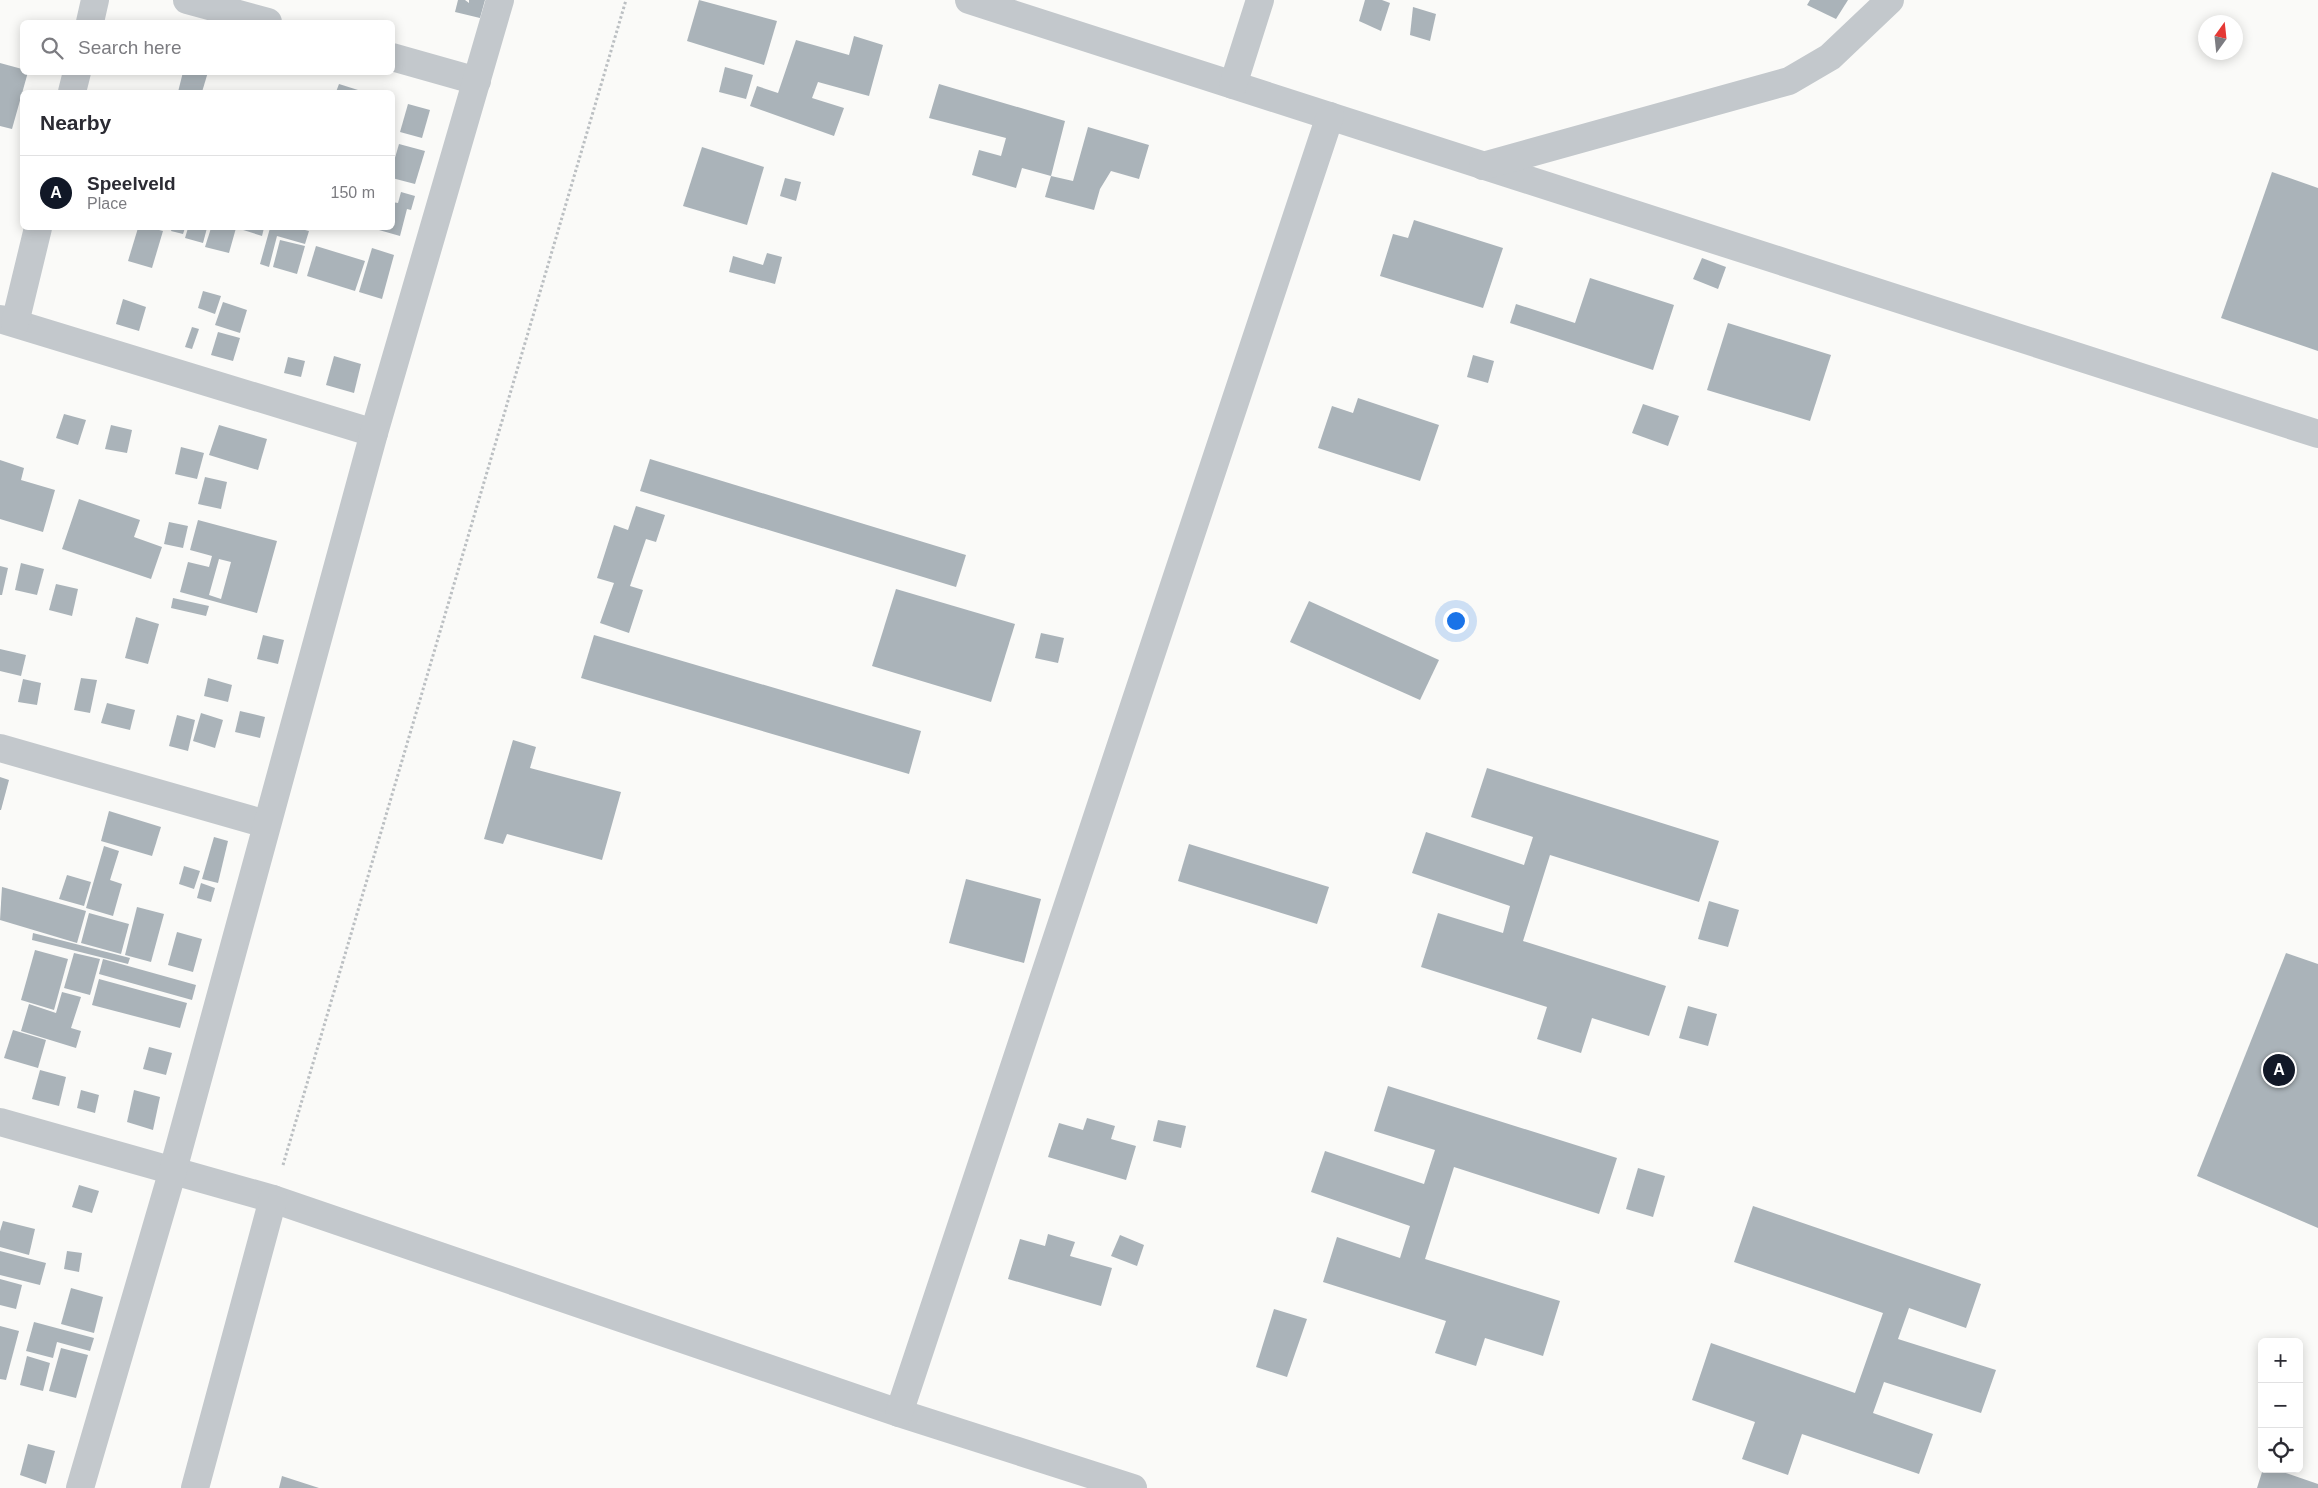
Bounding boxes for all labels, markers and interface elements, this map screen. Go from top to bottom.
north arrow [2198,15,2243,60]
search box [20,20,395,75]
icon: search [38,34,66,62]
text: Search here [78,37,182,58]
text: Nearby [40,111,111,134]
text: Speelveld [87,173,176,194]
text: A [50,184,62,201]
text: 150 m [331,184,375,201]
text: Place [87,195,127,212]
your location [1443,608,1469,634]
pin: A [2263,1051,2295,1089]
map controls [2258,1338,2303,1473]
button: + [2258,1338,2303,1383]
button: − [2258,1383,2303,1428]
button: locate [2258,1428,2303,1473]

